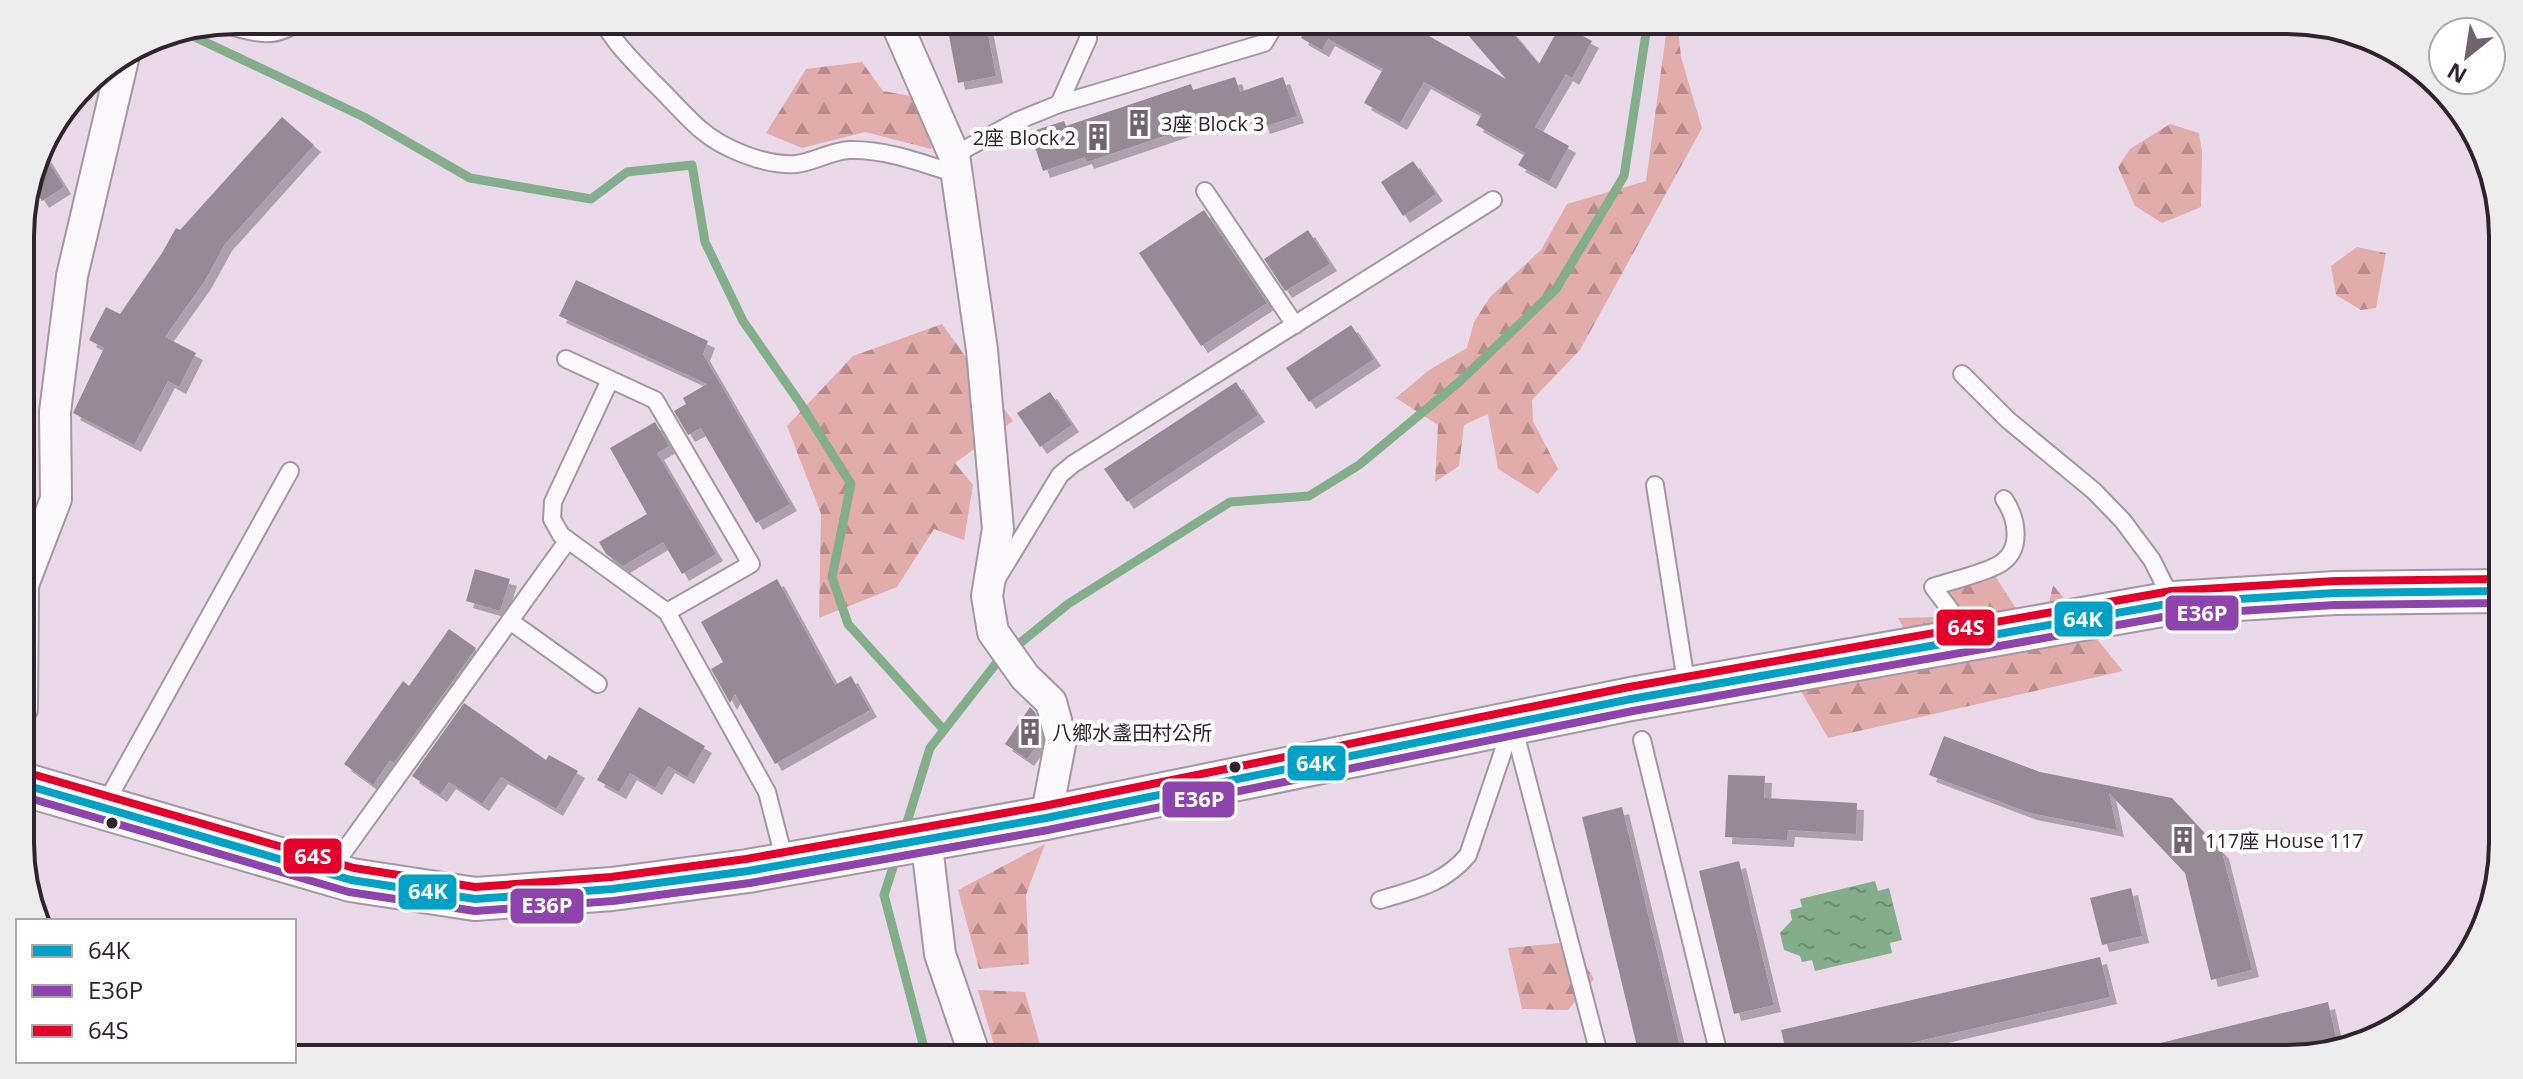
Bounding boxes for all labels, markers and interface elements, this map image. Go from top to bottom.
north arrow [2427,16,2507,96]
text: N [2441,57,2472,92]
building icon: 3座 Block 3 [1124,108,1154,138]
place label: 3座 Block 3 [1161,110,1264,137]
building icon: 2座 Block 2 [1083,122,1113,152]
place label: 2座 Block 2 [973,124,1076,151]
line badge: E36P [2164,594,2240,632]
text: E36P [2176,597,2228,627]
line badge: 64K [2053,600,2114,638]
text: 64K [2063,603,2103,633]
line badge: 64S [1935,608,1996,647]
text: 64S [1947,611,1985,641]
building icon: 八鄉水盞田村公所 [1015,717,1045,747]
place label: 八鄉水盞田村公所 [1052,719,1212,746]
line badge: 64K [1286,744,1347,782]
text: 64K [1296,747,1336,777]
unlabelled marker [1227,759,1243,775]
line badge: E36P [1161,780,1236,819]
text: E36P [1173,783,1225,813]
unlabelled marker [104,815,120,831]
building icon: 117座 House 117 [2168,825,2198,855]
place label: 117座 House 117 [2205,827,2364,854]
line badge: 64S [282,837,343,875]
text: 64S [294,840,332,870]
line badge: 64K [397,873,458,911]
text: 64K [408,875,448,905]
line badge: E36P [509,887,585,925]
text: E36P [521,889,573,919]
legend [16,919,296,1063]
text: 64K [88,933,130,966]
text: E36P [88,973,143,1006]
text: 64S [88,1013,129,1046]

